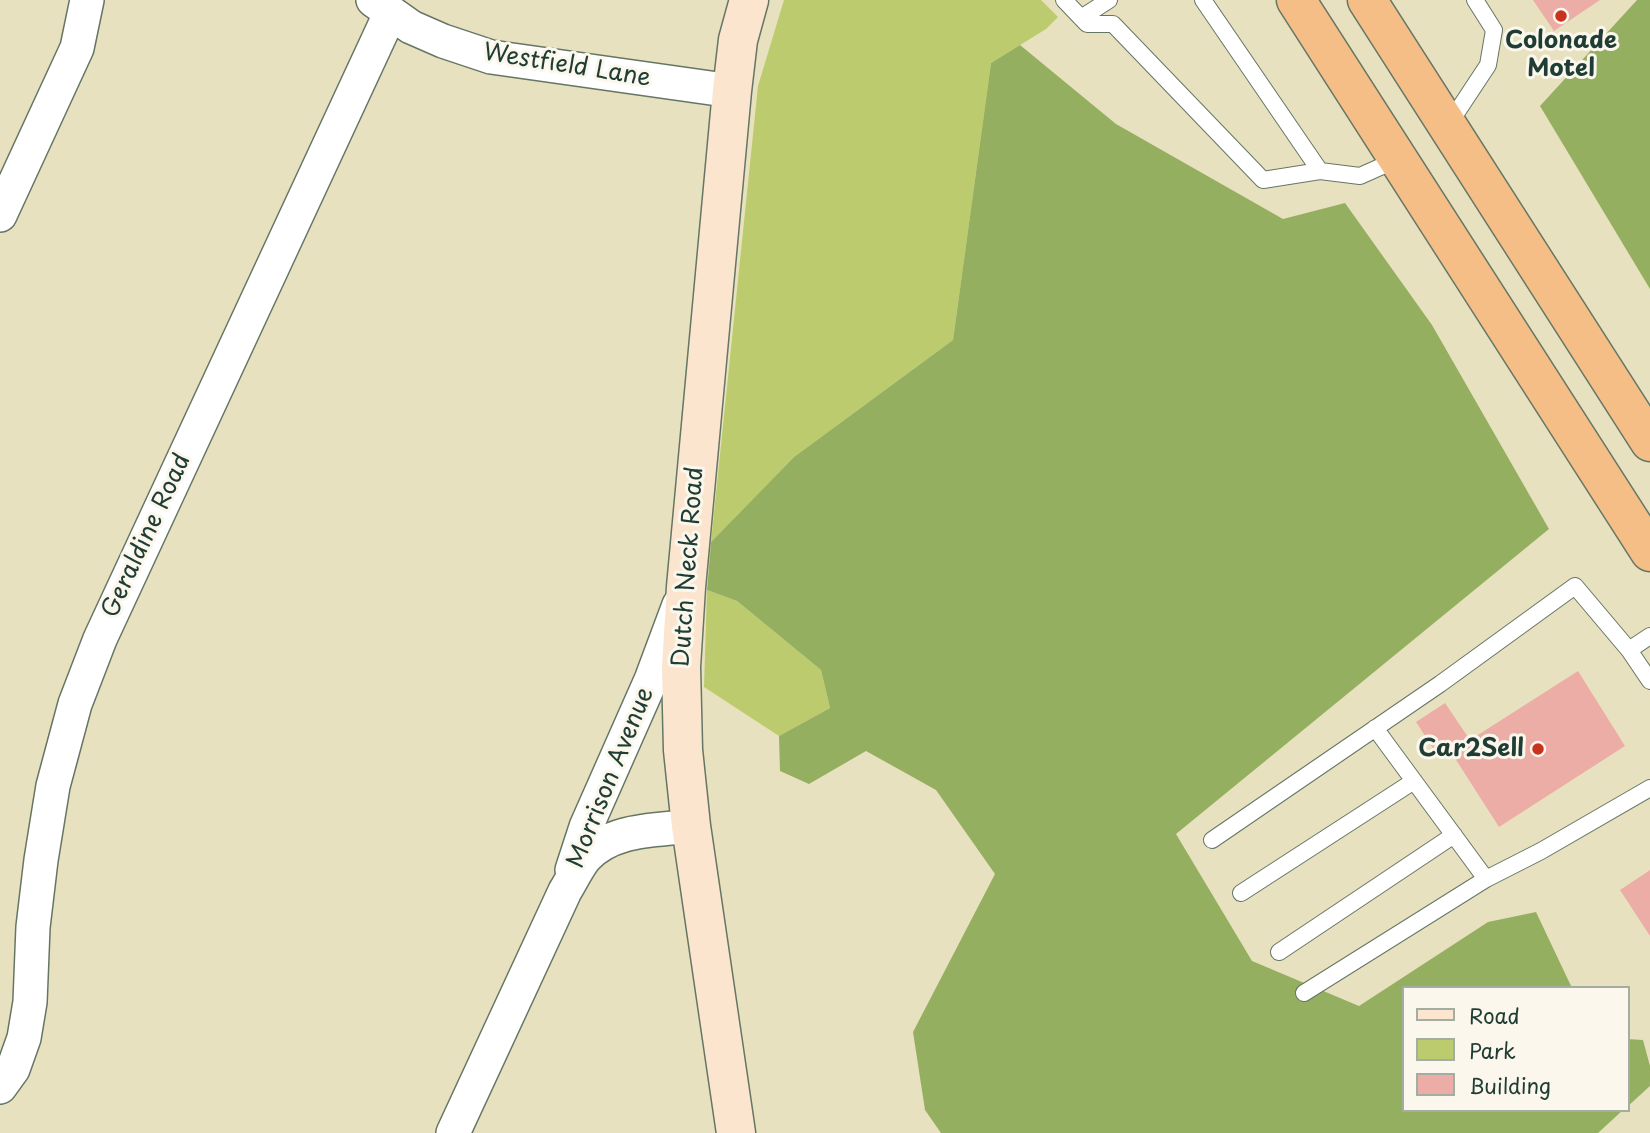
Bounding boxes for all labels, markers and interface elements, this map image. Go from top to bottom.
marker: Colonade Motel [1553,8,1569,24]
place label: Colonade Motel [1505,27,1617,83]
street label: Westfield Lane [481,39,653,93]
street label: Geraldine Road [96,450,198,622]
street label: Dutch Neck Road [668,466,710,668]
street label: Morrison Avenue [562,684,660,872]
place label: Car2Sell [1418,735,1524,763]
marker: Car2Sell [1530,741,1546,757]
legend [1402,986,1629,1112]
text: Road [1469,999,1520,1031]
text: Park [1469,1034,1516,1066]
text: Building [1469,1069,1551,1101]

